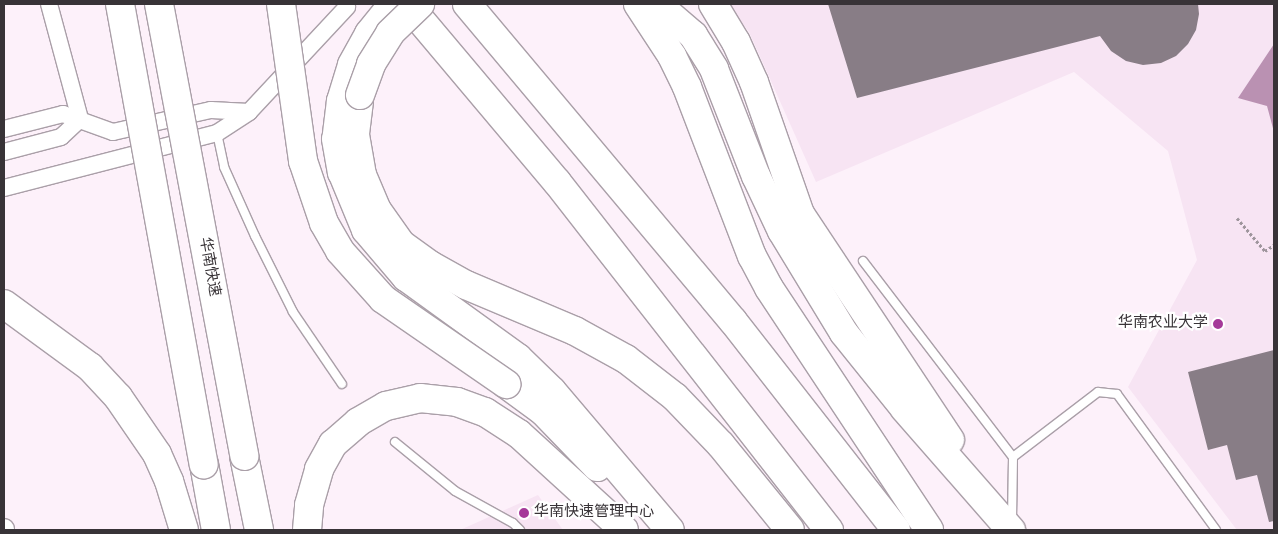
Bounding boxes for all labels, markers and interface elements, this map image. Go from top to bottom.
street label: 华南快速 [195,236,223,298]
place label: 华南农业大学 [1118,315,1208,333]
marker: 华南农业大学 [1212,318,1224,330]
place label: 华南快速管理中心 [534,504,654,522]
marker: 华南快速管理中心 [518,507,530,519]

